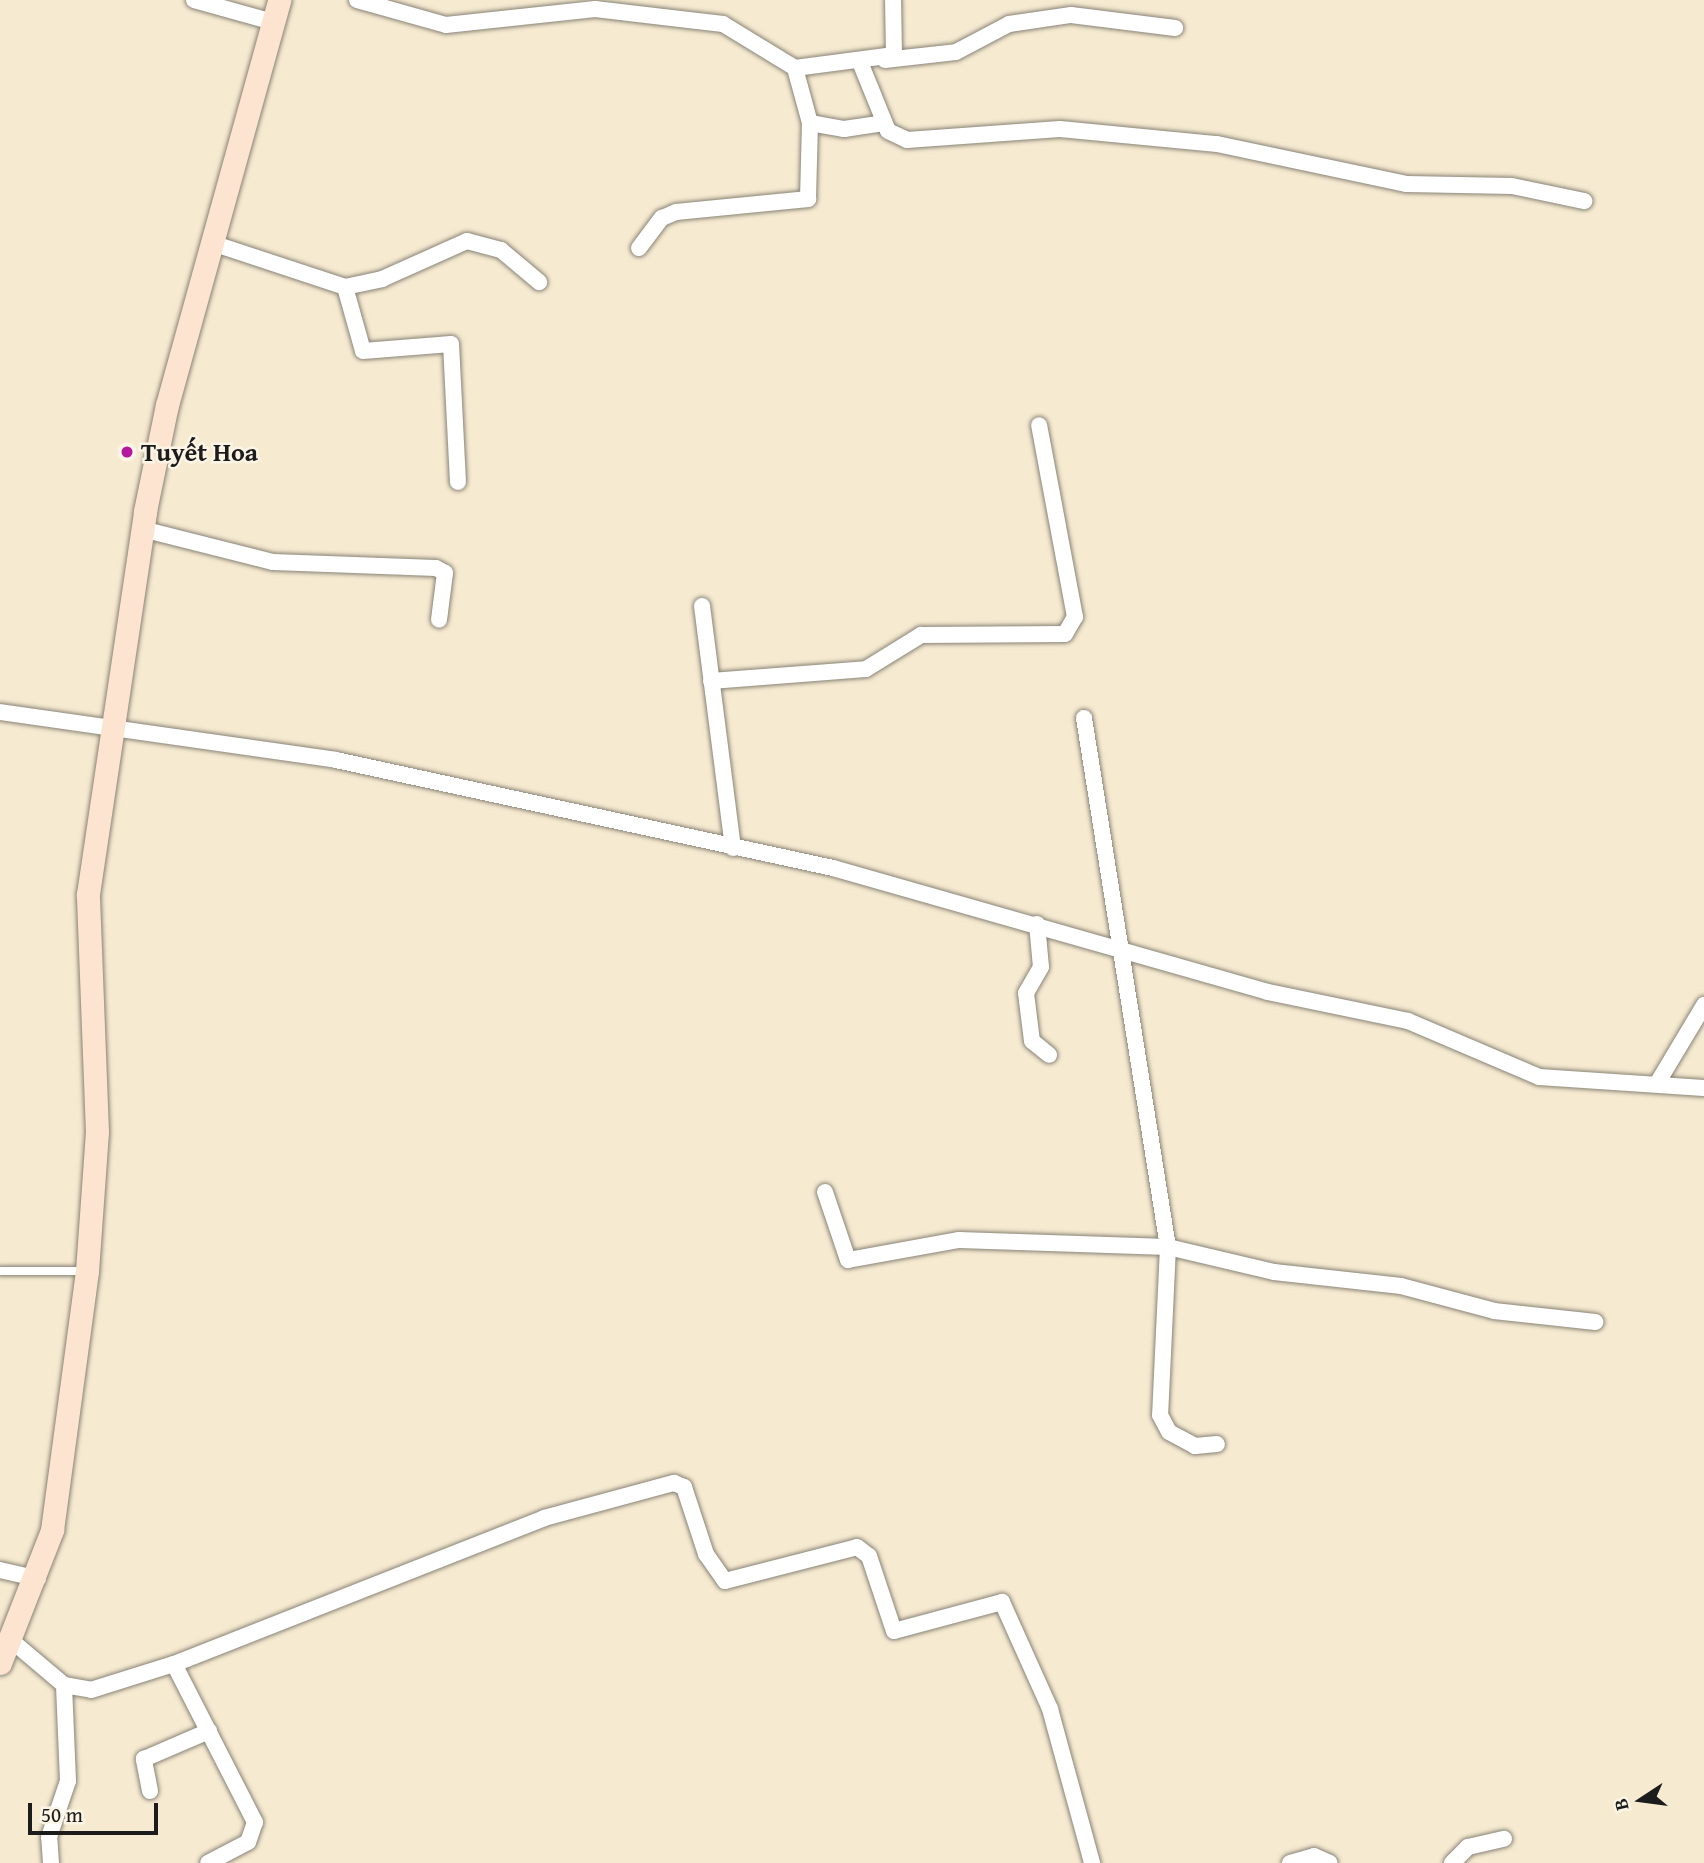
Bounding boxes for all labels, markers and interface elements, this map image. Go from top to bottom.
place label: Tuyết Hoa [141,436,258,468]
marker: Tuyết Hoa [119,444,135,460]
north arrow [1606,1765,1676,1835]
scale bar [32,1790,161,1834]
text: B [1606,1796,1636,1814]
text: 50 m [41,1799,83,1830]

